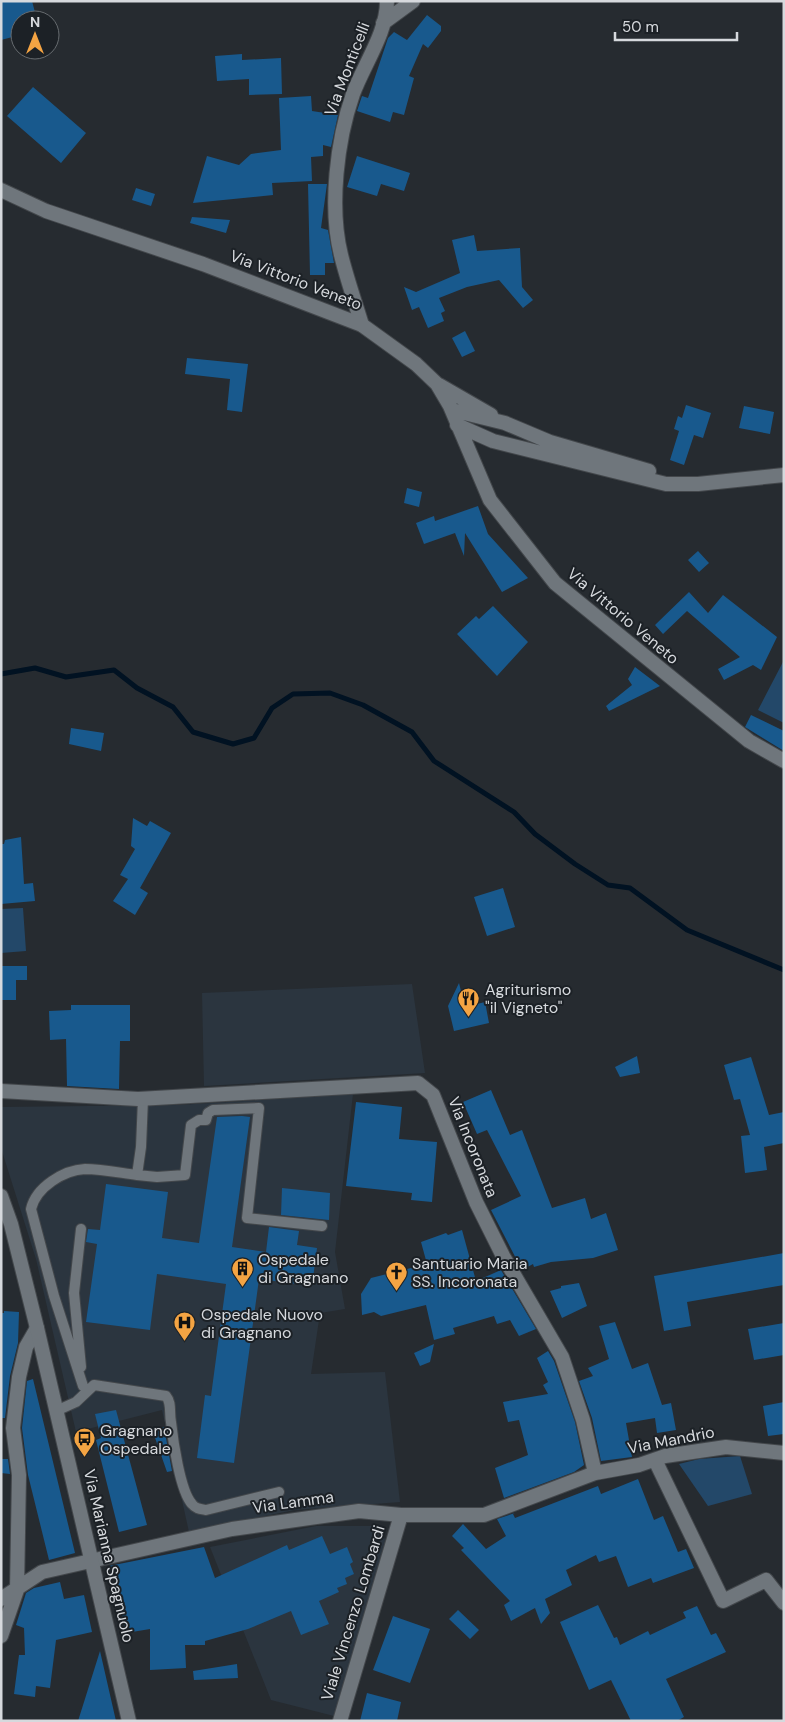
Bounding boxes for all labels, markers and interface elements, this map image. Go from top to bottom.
north arrow [10,10,60,60]
scale bar [615,10,738,42]
text: N [30,13,40,31]
text: 50 m [622,17,659,37]
street label: Via Monticelli [319,19,375,119]
street label: Via Vittorio Veneto [227,245,365,315]
street label: Via Vittorio Veneto [563,563,683,669]
place label: Agriturismo "il Vigneto" [485,979,571,1018]
restaurant icon: Agriturismo "il Vigneto" [457,986,481,1017]
street label: Via Incoronata [443,1094,503,1200]
place label: Ospedale di Gragnano [258,1249,348,1288]
place label: Santuario Maria SS. Incoronata [412,1253,527,1292]
building icon: Ospedale di Gragnano [230,1256,254,1287]
church icon: Santuario Maria SS. Incoronata [384,1260,408,1291]
place label: Ospedale Nuovo di Gragnano [201,1304,323,1343]
hospital icon: Ospedale Nuovo di Gragnano [173,1311,197,1342]
place label: Gragnano Ospedale [100,1420,172,1459]
street label: Via Mandrio [626,1421,716,1459]
bus stop icon: Gragnano Ospedale [72,1427,96,1458]
street label: Via Marianna Spagnuolo [79,1467,139,1645]
street label: Via Lamma [251,1486,335,1518]
street label: Viale Vincenzo Lombardi [316,1523,390,1703]

